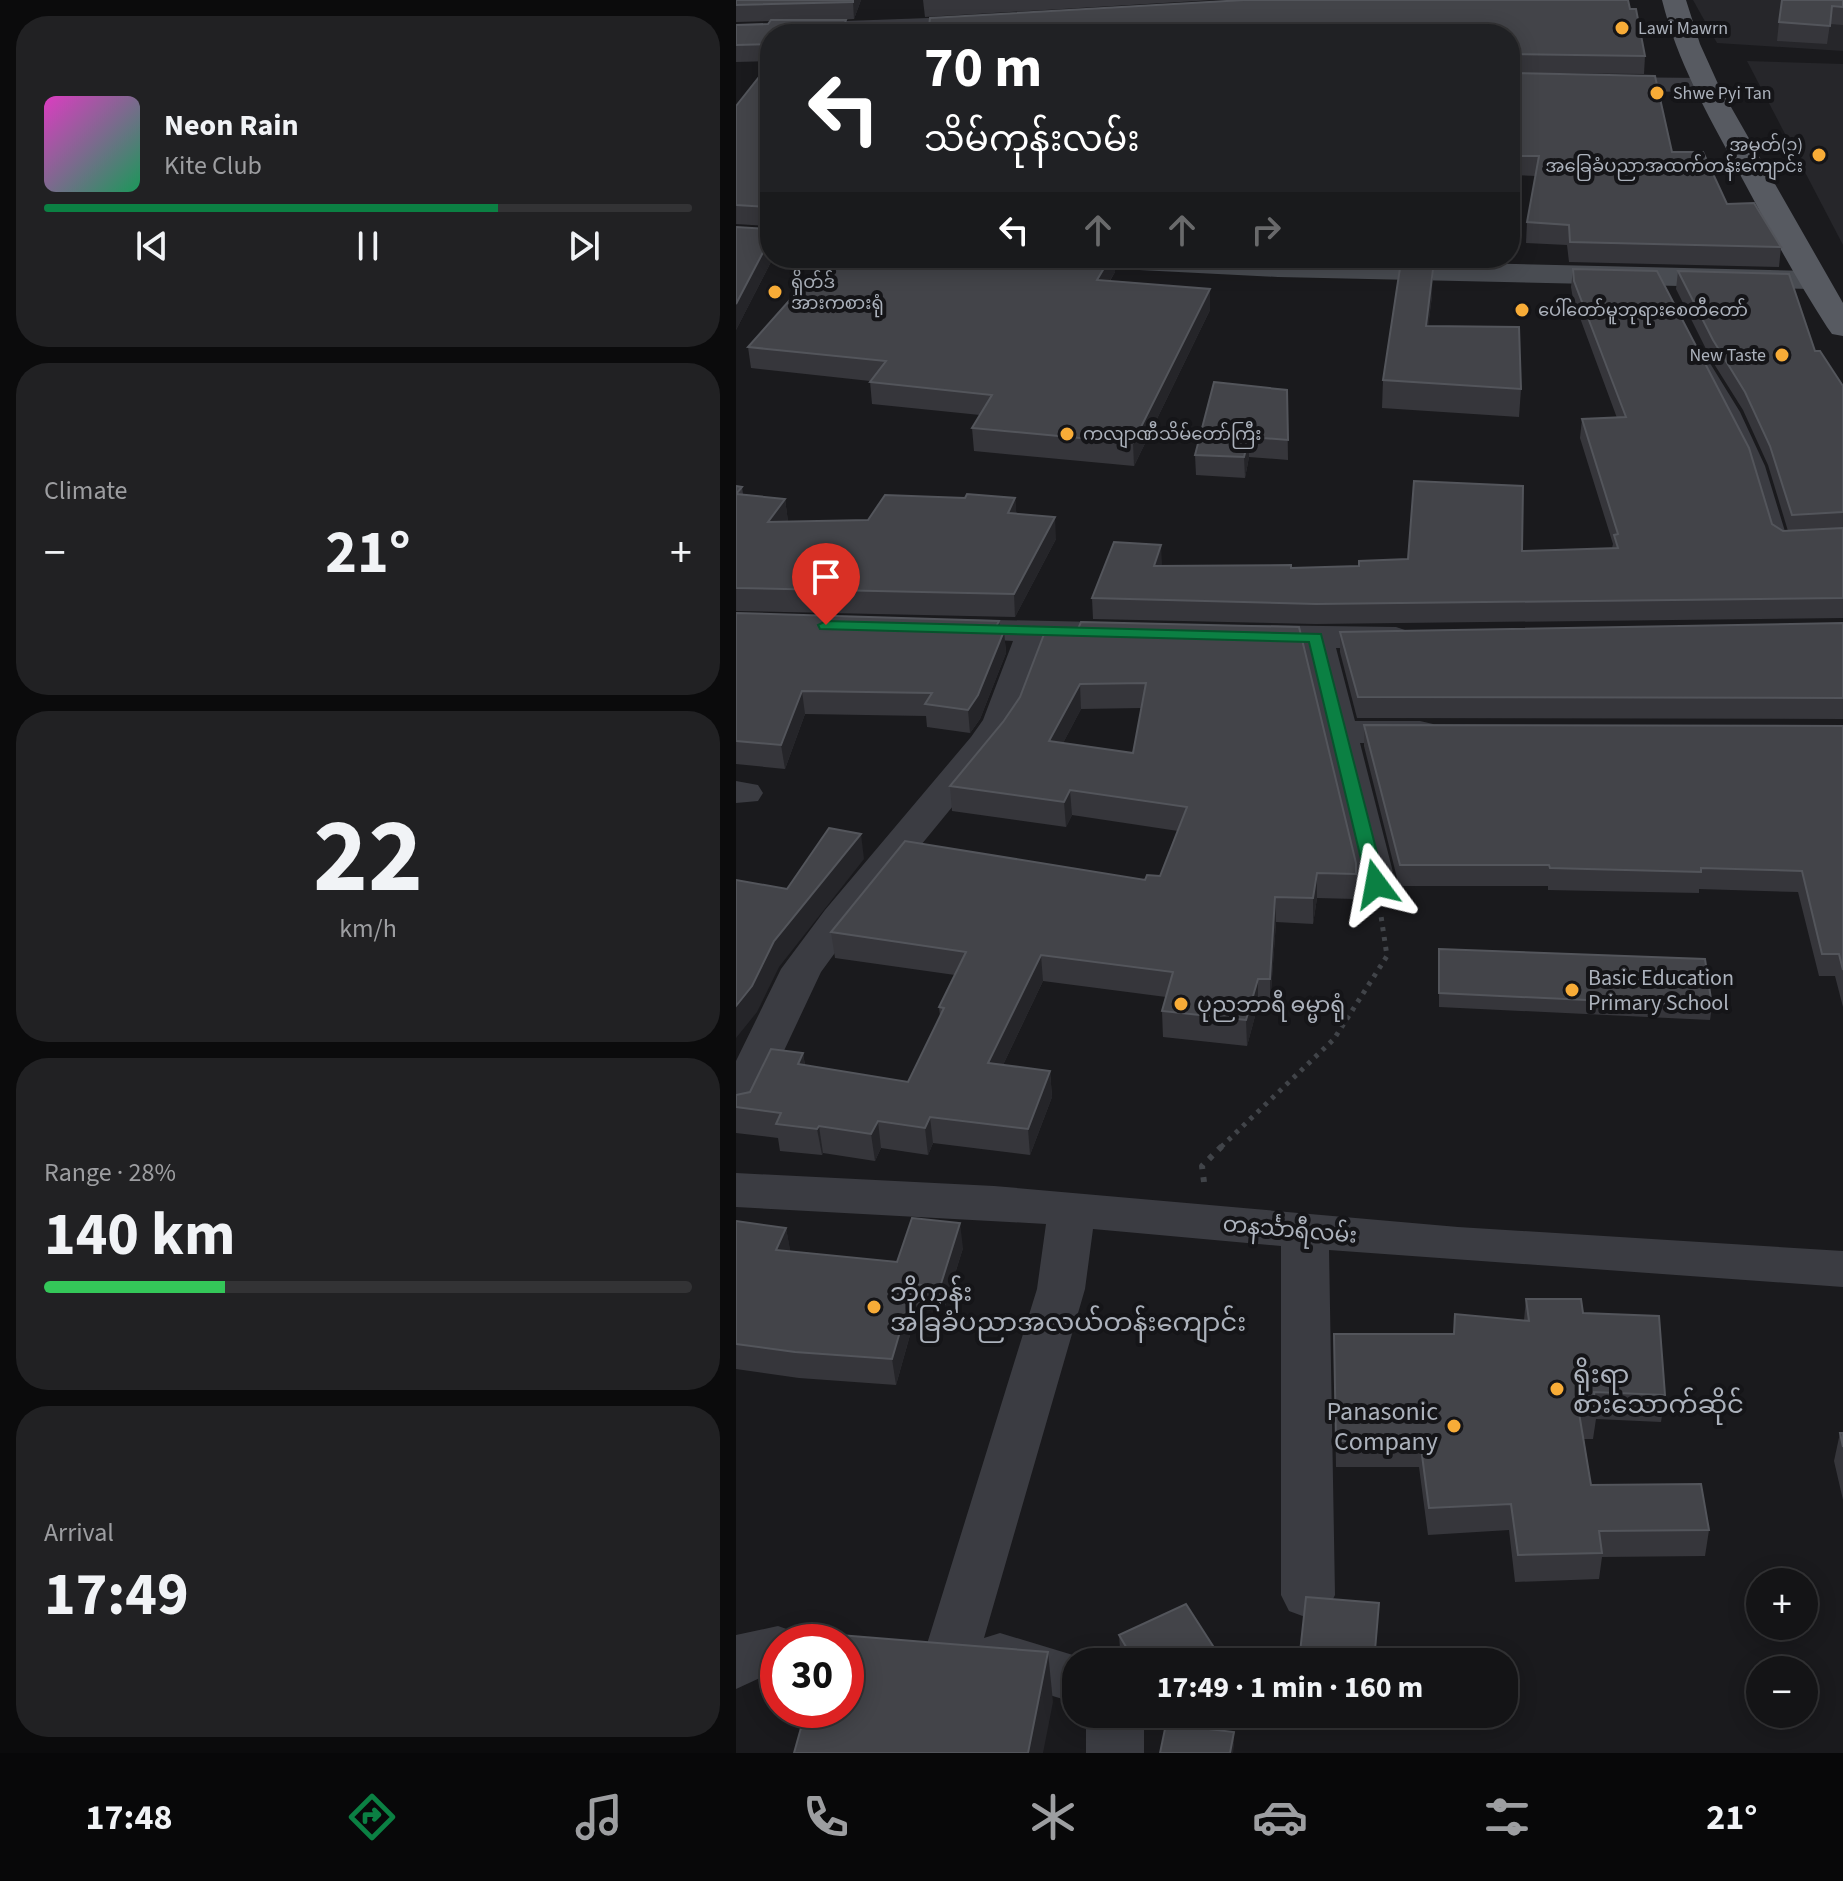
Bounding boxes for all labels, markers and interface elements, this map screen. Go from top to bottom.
place label: Lawi Mawrn [1638,16,1728,41]
marker: Lawi Mawrn [1613,19,1631,37]
text: 70 m [924,29,1042,108]
icon: left [792,56,896,160]
place label: Shwe Pyi Tan [1673,81,1772,106]
marker: Shwe Pyi Tan [1648,84,1666,102]
text: Neon Rain [164,104,299,147]
text: သိမ်ကုန်းလမ်း [924,114,1140,165]
place label: အမှတ်(၁) အခြေခံပညာအထက်တန်းကျောင်း [1545,132,1803,181]
marker: အမှတ်(၁) အခြေခံပညာအထက်တန်းကျောင်း [1810,146,1828,164]
text: Kite Club [164,147,262,184]
icon: left [992,208,1036,252]
icon: ahead [1076,208,1120,252]
icon: ahead [1160,208,1204,252]
icon: right [1244,208,1288,252]
icon: previous [130,224,174,268]
icon: pause [346,224,390,268]
icon: next [562,224,606,268]
place label: ရှိတ်ဒ် အားကစားရုံ [791,268,884,318]
marker: ရှိတ်ဒ် အားကစားရုံ [766,283,784,301]
place label: ပေါ်တော်မူဘုရားစေတီတော် [1538,296,1748,325]
marker: ပေါ်တော်မူဘုရားစေတီတော် [1513,301,1531,319]
place label: New Taste [1689,343,1766,368]
marker: New Taste [1773,346,1791,364]
place label: ကလျာဏီသိမ်တော်ကြီး [1083,420,1262,449]
marker: ကလျာဏီသိမ်တော်ကြီး [1058,425,1076,443]
text: Climate [44,472,128,509]
text: 21° [325,511,411,596]
text: − [44,522,66,585]
text: + [670,522,692,585]
pin [792,543,860,625]
icon: arrive [804,555,848,599]
text: 22 [313,784,423,932]
position arrow [1334,842,1418,926]
text: km/h [339,910,397,947]
place label: Basic Education Primary School [1588,962,1734,1019]
marker: Basic Education Primary School [1563,981,1581,999]
place label: ပုညဘာရီ ဓမ္မာရုံ [1197,989,1345,1023]
marker: ပုညဘာရီ ဓမ္မာရုံ [1172,995,1190,1013]
text: Range · 28% [44,1154,176,1191]
text: 140 km [44,1193,235,1278]
street label: တနင်္သာရီလမ်း [1221,1208,1358,1253]
place label: ဘိုကုန်း အခြခံပညာအလယ်တန်းကျောင်း [890,1274,1246,1343]
marker: ဘိုကုန်း အခြခံပညာအလယ်တန်းကျောင်း [865,1298,883,1316]
place label: ရိုးရာ စားသောက်ဆိုင် [1573,1356,1744,1425]
marker: ရိုးရာ စားသောက်ဆိုင် [1548,1380,1566,1398]
place label: Panasonic Company [1327,1393,1438,1460]
marker: Panasonic Company [1445,1417,1463,1435]
text: Arrival [44,1514,114,1551]
text: 17:49 [44,1553,189,1638]
map controls [1746,1568,1818,1728]
button: + [1746,1568,1818,1640]
speed limit sign: 30 [760,1624,864,1728]
button: − [1746,1656,1818,1728]
text: 17:49 · 1 min · 160 m [1157,1666,1423,1709]
icon: directions [344,1789,400,1845]
icon: music [571,1789,627,1845]
icon: phone [798,1789,854,1845]
icon: climate [1025,1789,1081,1845]
icon: car [1252,1789,1308,1845]
icon: filters [1479,1789,1535,1845]
text: 17:48 [86,1792,172,1843]
text: 21° [1706,1792,1757,1843]

